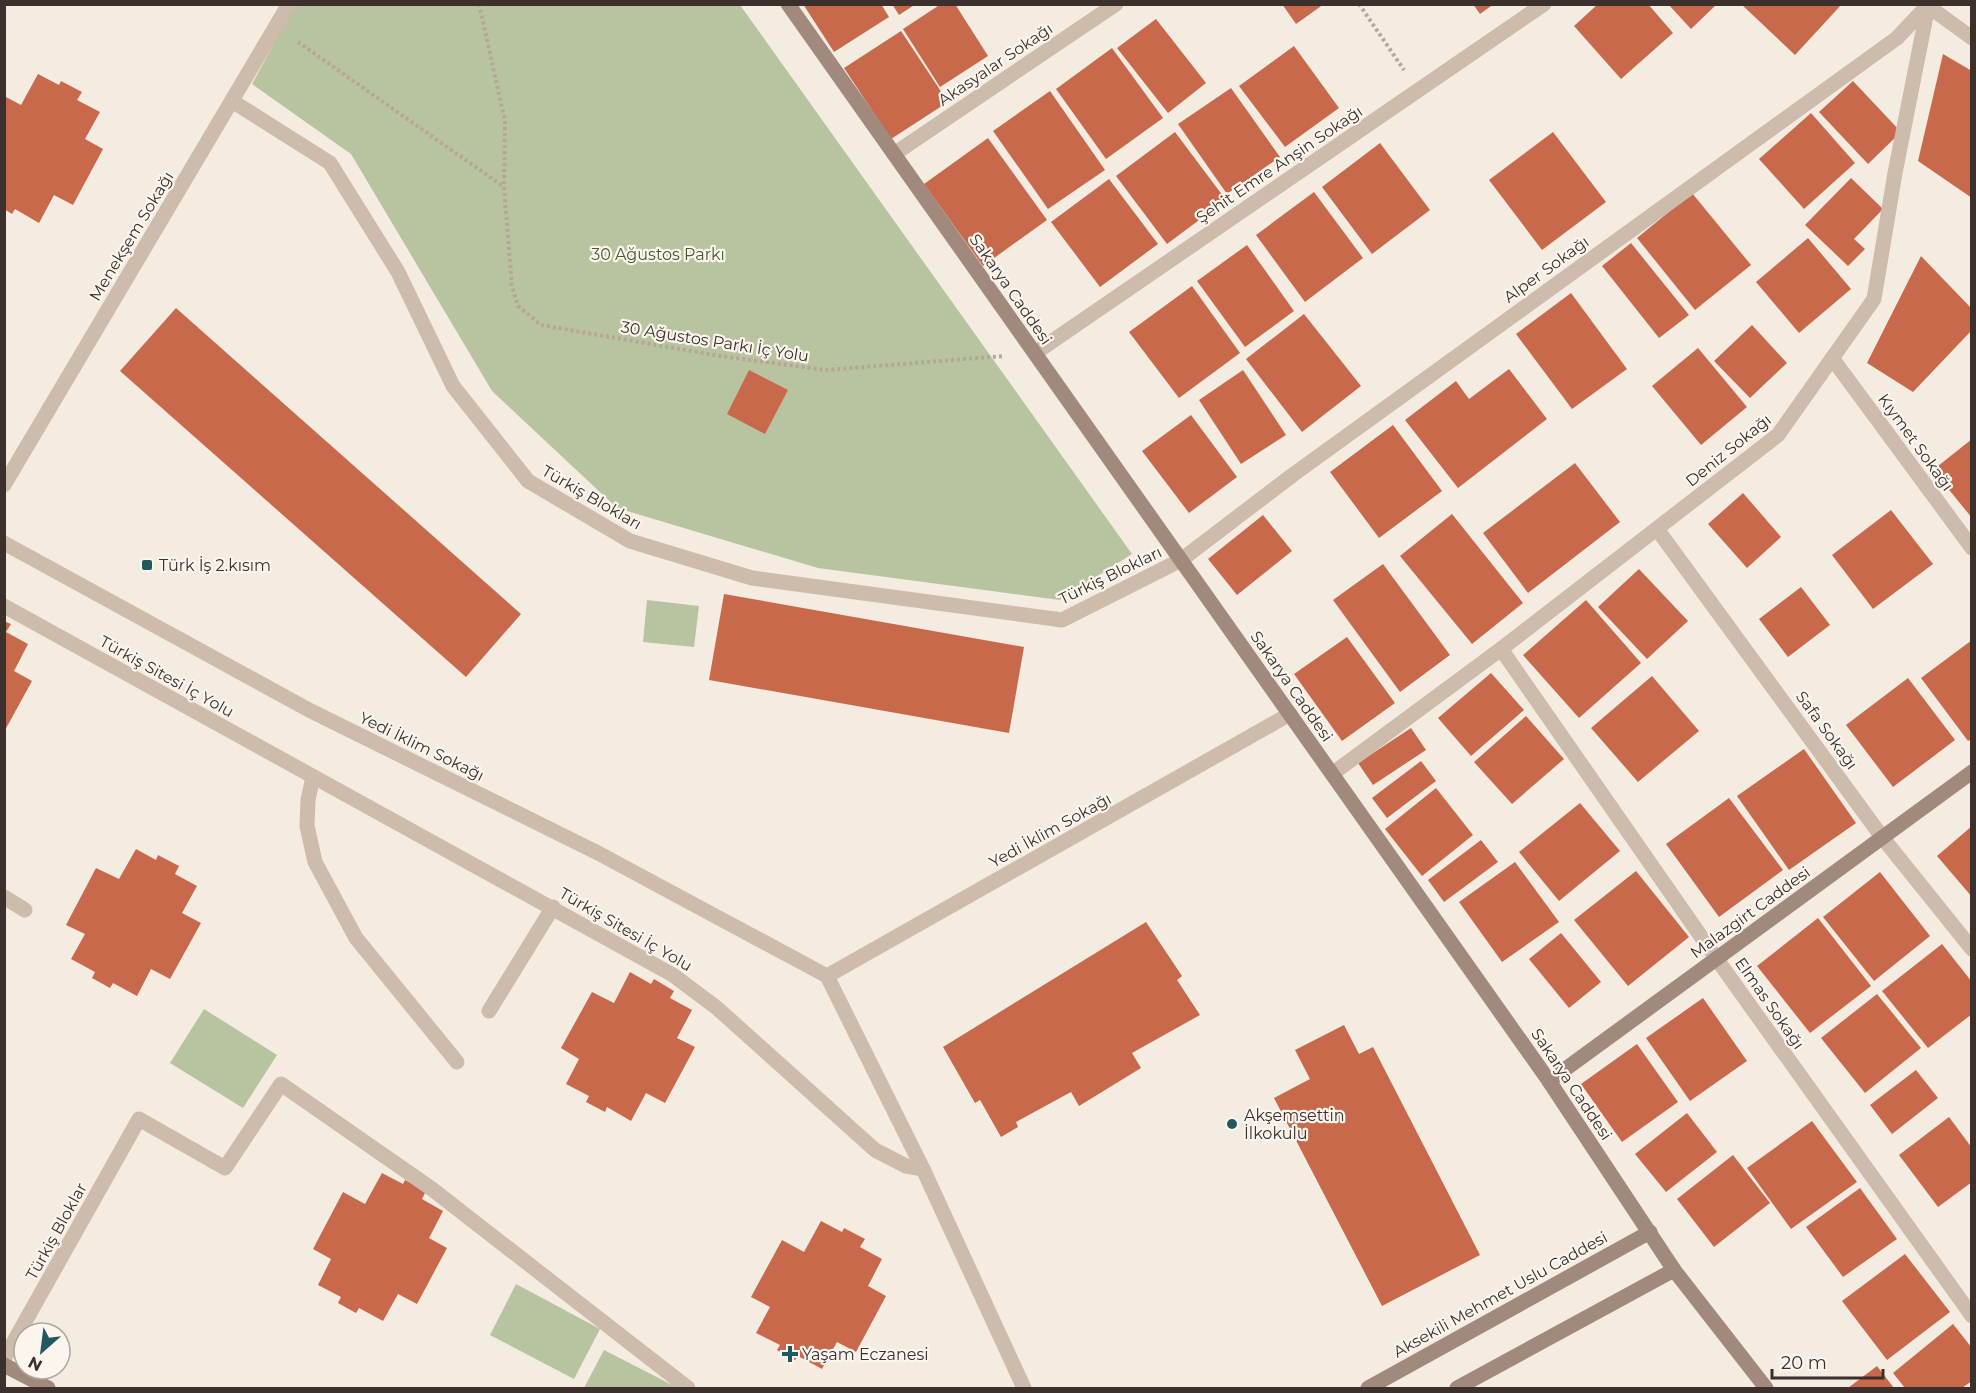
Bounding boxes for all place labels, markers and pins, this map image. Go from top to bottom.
place label: Türk İş 2.kısım [159,556,271,575]
marker: Türk İş 2.kısım [140,558,154,572]
place label: Akşemsettin İlkokulu [1244,1106,1345,1143]
marker: Akşemsettin İlkokulu [1225,1117,1239,1131]
place label: Yaşam Eczanesi [802,1345,929,1364]
marker: Yaşam Eczanesi [783,1347,797,1361]

